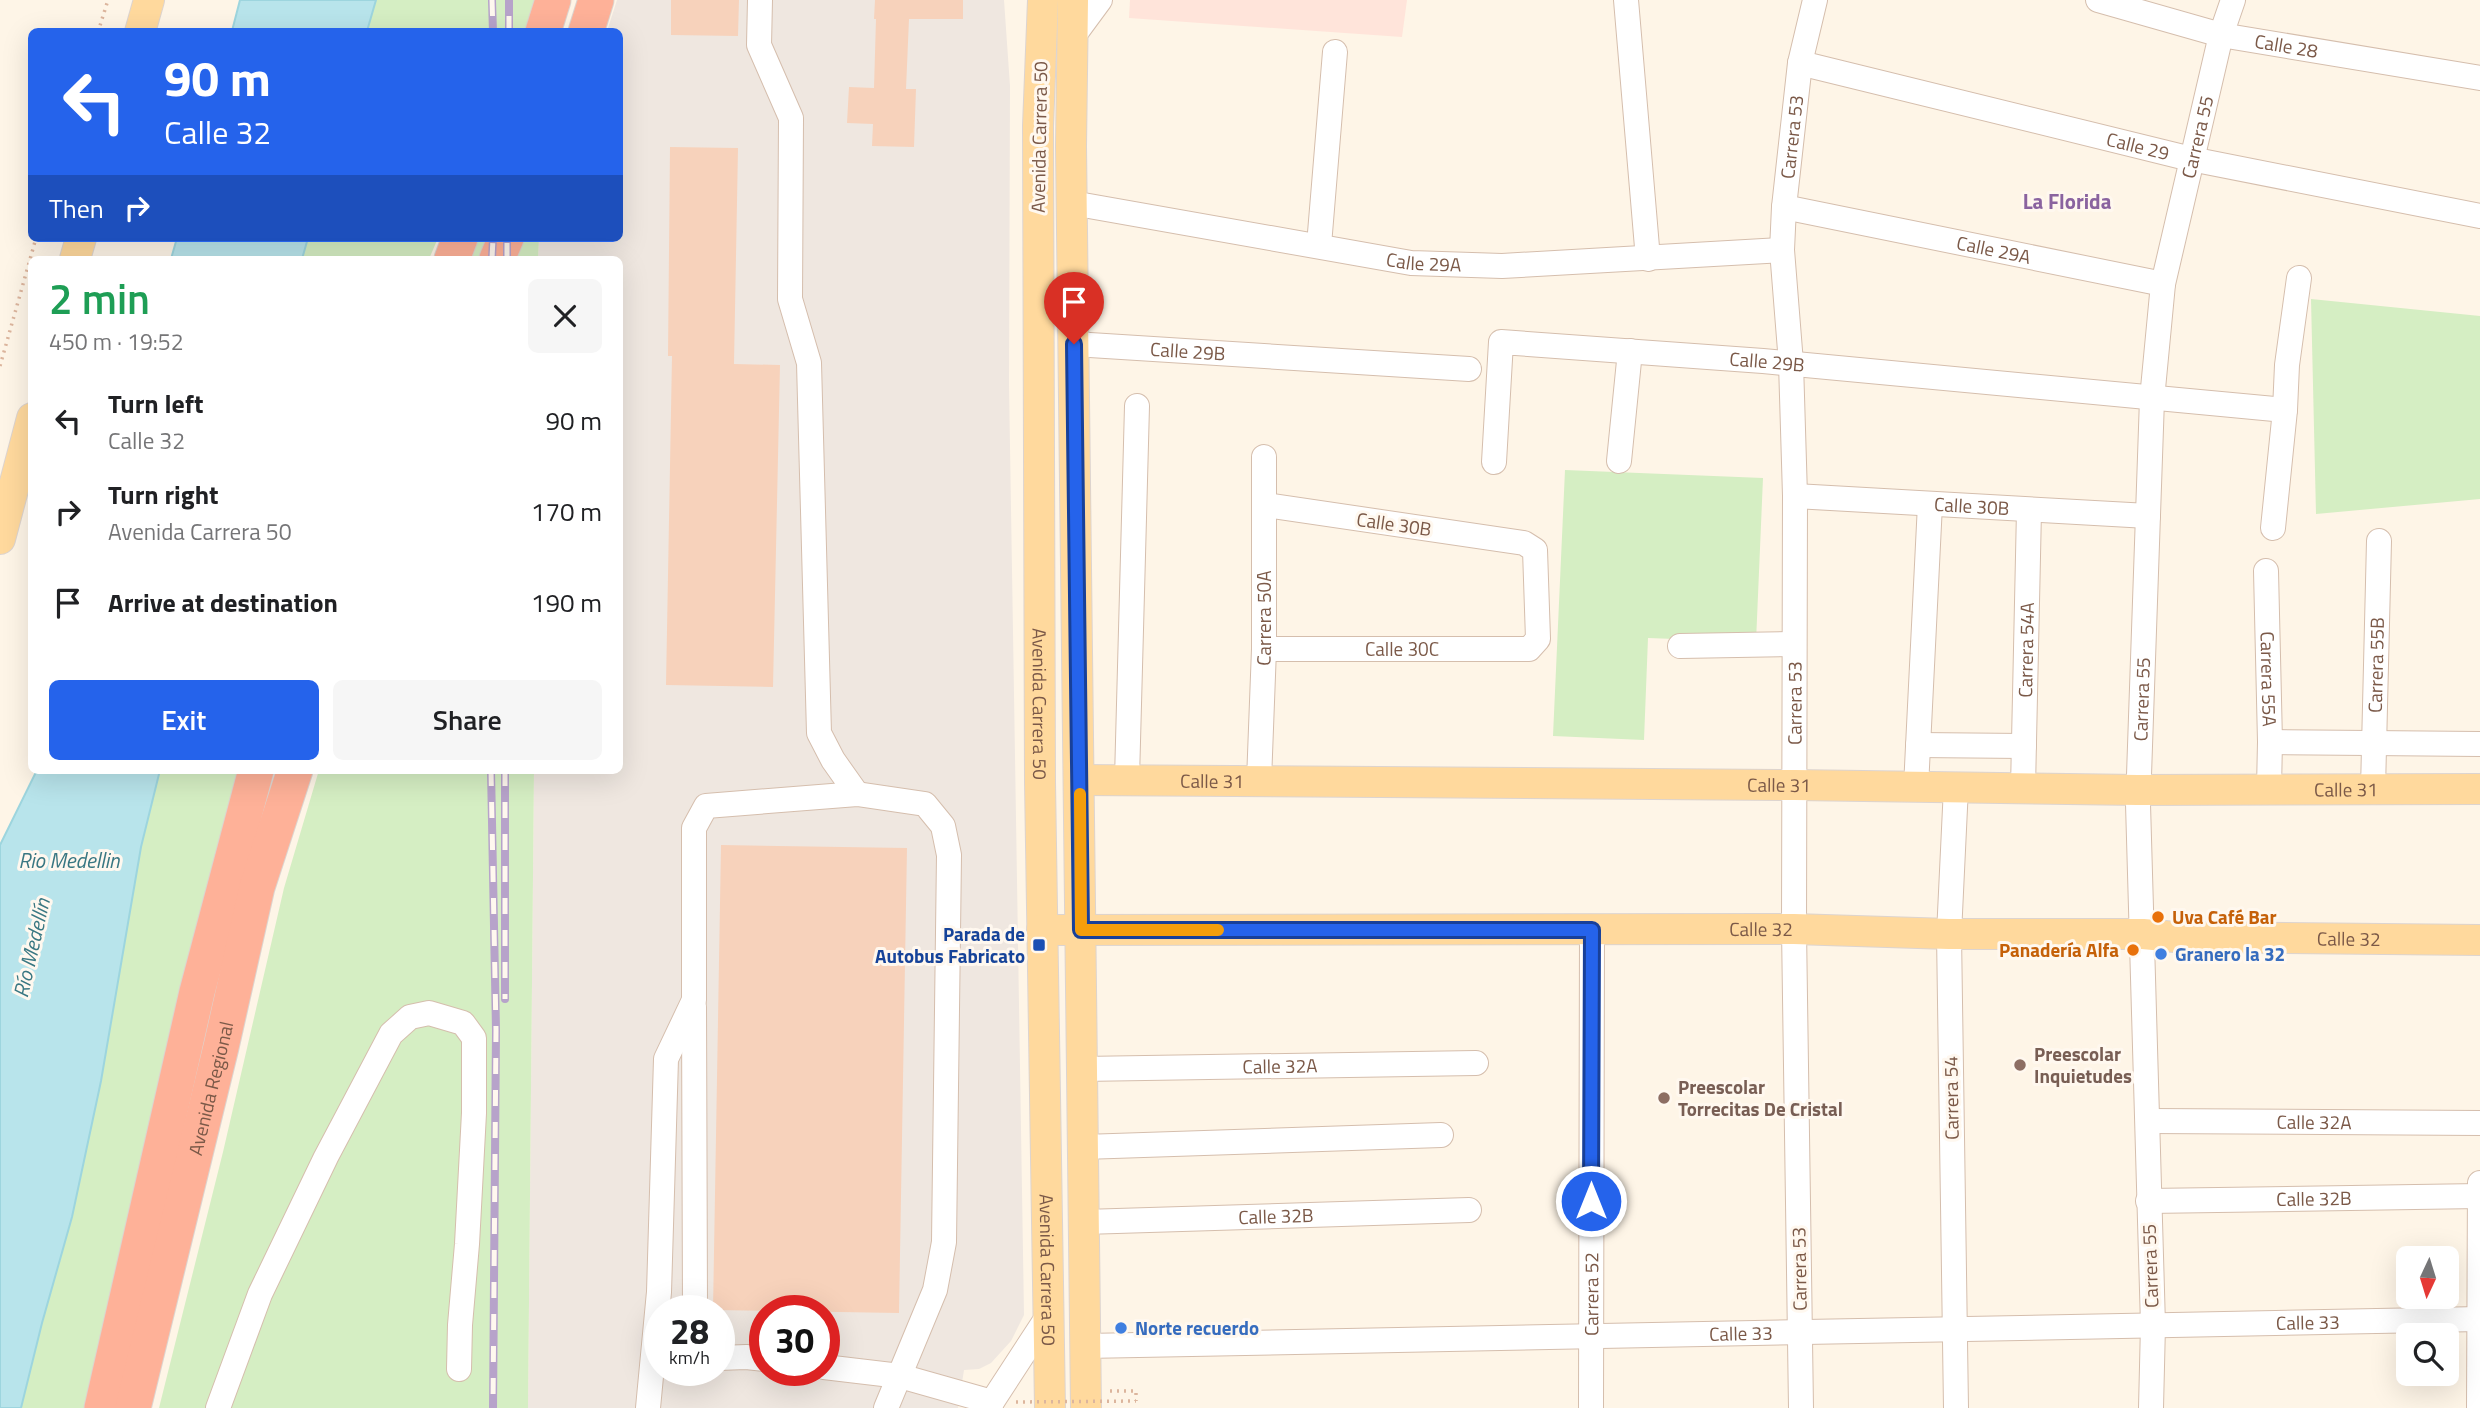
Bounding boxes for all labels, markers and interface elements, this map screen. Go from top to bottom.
street label: Calle 28 [2252,26,2320,65]
text: 90 m [164,40,271,115]
icon: left [49,56,140,147]
street label: Avenida Carrera 50 [1023,61,1054,213]
street label: Carrera 55 [2173,93,2220,181]
street label: Carrera 53 [1772,94,1810,180]
text: Calle 32 [164,108,271,156]
street label: Calle 29 [2104,124,2172,167]
district label: La Florida [2023,185,2112,217]
text: Then [49,189,104,228]
icon: right [118,189,156,227]
street label: Calle 29A [1954,227,2033,271]
street label: Calle 29A [1384,244,1462,279]
text: 2 min [49,266,150,330]
pin [1044,272,1104,344]
button: close [528,279,602,353]
icon: arrive [1055,283,1093,321]
text: 450 m · 19:52 [49,324,184,359]
street label: Calle 29B [1149,334,1226,368]
street label: Calle 29B [1728,344,1806,379]
text: Turn left [108,384,203,423]
text: 90 m [545,401,602,440]
icon: left [49,402,87,440]
text: Calle 32 [108,423,185,458]
text: Turn right [108,475,219,514]
street label: Calle 30B [1933,489,2010,522]
text: 170 m [531,492,602,531]
icon: right [49,493,87,531]
street label: Calle 30B [1355,504,1433,543]
text: Avenida Carrera 50 [108,514,292,549]
street label: Carrera 50A [1248,570,1278,666]
text: Arrive at destination [108,583,338,622]
text: 190 m [531,583,602,622]
icon: arrive [49,584,87,622]
street label: Carrera 54A [2010,602,2041,698]
street label: Carrera 55B [2360,617,2391,713]
street label: Avenida Carrera 50 [1026,628,1055,780]
street label: Carrera 55A [2253,631,2285,727]
street label: Calle 30C [1365,634,1439,663]
street label: Carrera 55 [2125,657,2157,742]
street label: Carrera 53 [1779,661,1809,745]
button: Exit [49,680,319,760]
button: Share [333,680,602,760]
street label: Calle 31 [1180,766,1244,795]
street label: Calle 31 [1747,770,1811,799]
street label: Calle 31 [2314,774,2378,803]
water label: Rio Medellin [18,844,120,876]
water label: Río Medellín [4,894,58,1001]
place label: Uva Café Bar [2172,902,2277,931]
marker: Uva Café Bar [2150,909,2166,925]
street label: Calle 32 [1729,914,1793,943]
place label: Parada de Autobus Fabricato [875,919,1025,970]
street label: Calle 32 [2317,923,2381,953]
place label: Panadería Alfa [1999,935,2119,964]
marker: Parada de Autobus Fabricato [1031,937,1047,953]
place label: Granero la 32 [2175,939,2285,968]
marker: Panadería Alfa [2125,942,2141,958]
marker: Granero la 32 [2153,946,2169,962]
street label: Avenida Regional [180,1018,240,1158]
place label: Preescolar Inquietudes [2034,1039,2132,1090]
street label: Calle 32A [1242,1050,1318,1081]
street label: Carrera 54 [1935,1056,1966,1140]
marker: Preescolar Inquietudes [2012,1057,2028,1073]
place label: Preescolar Torrecitas De Cristal [1678,1072,1843,1123]
marker: Preescolar Torrecitas De Cristal [1656,1090,1672,1106]
street label: Calle 32A [2276,1107,2352,1136]
position arrow [1554,1164,1628,1238]
street label: Calle 32B [2276,1183,2352,1213]
street label: Avenida Carrera 50 [1033,1194,1064,1346]
street label: Calle 32B [1238,1200,1314,1231]
street label: Carrera 55 [2134,1224,2165,1308]
street label: Carrera 53 [1783,1227,1814,1311]
north arrow [2396,1246,2459,1309]
map controls [2396,1246,2459,1386]
street label: Carrera 52 [1576,1252,1605,1336]
speed limit sign: 30 [749,1295,840,1386]
text: 28 [670,1304,709,1358]
street label: Calle 33 [2276,1307,2340,1337]
place label: Norte recuerdo [1135,1313,1259,1342]
street label: Calle 33 [1709,1318,1773,1348]
marker: Norte recuerdo [1113,1320,1129,1336]
button: search [2396,1323,2459,1386]
text: km/h [669,1344,710,1371]

